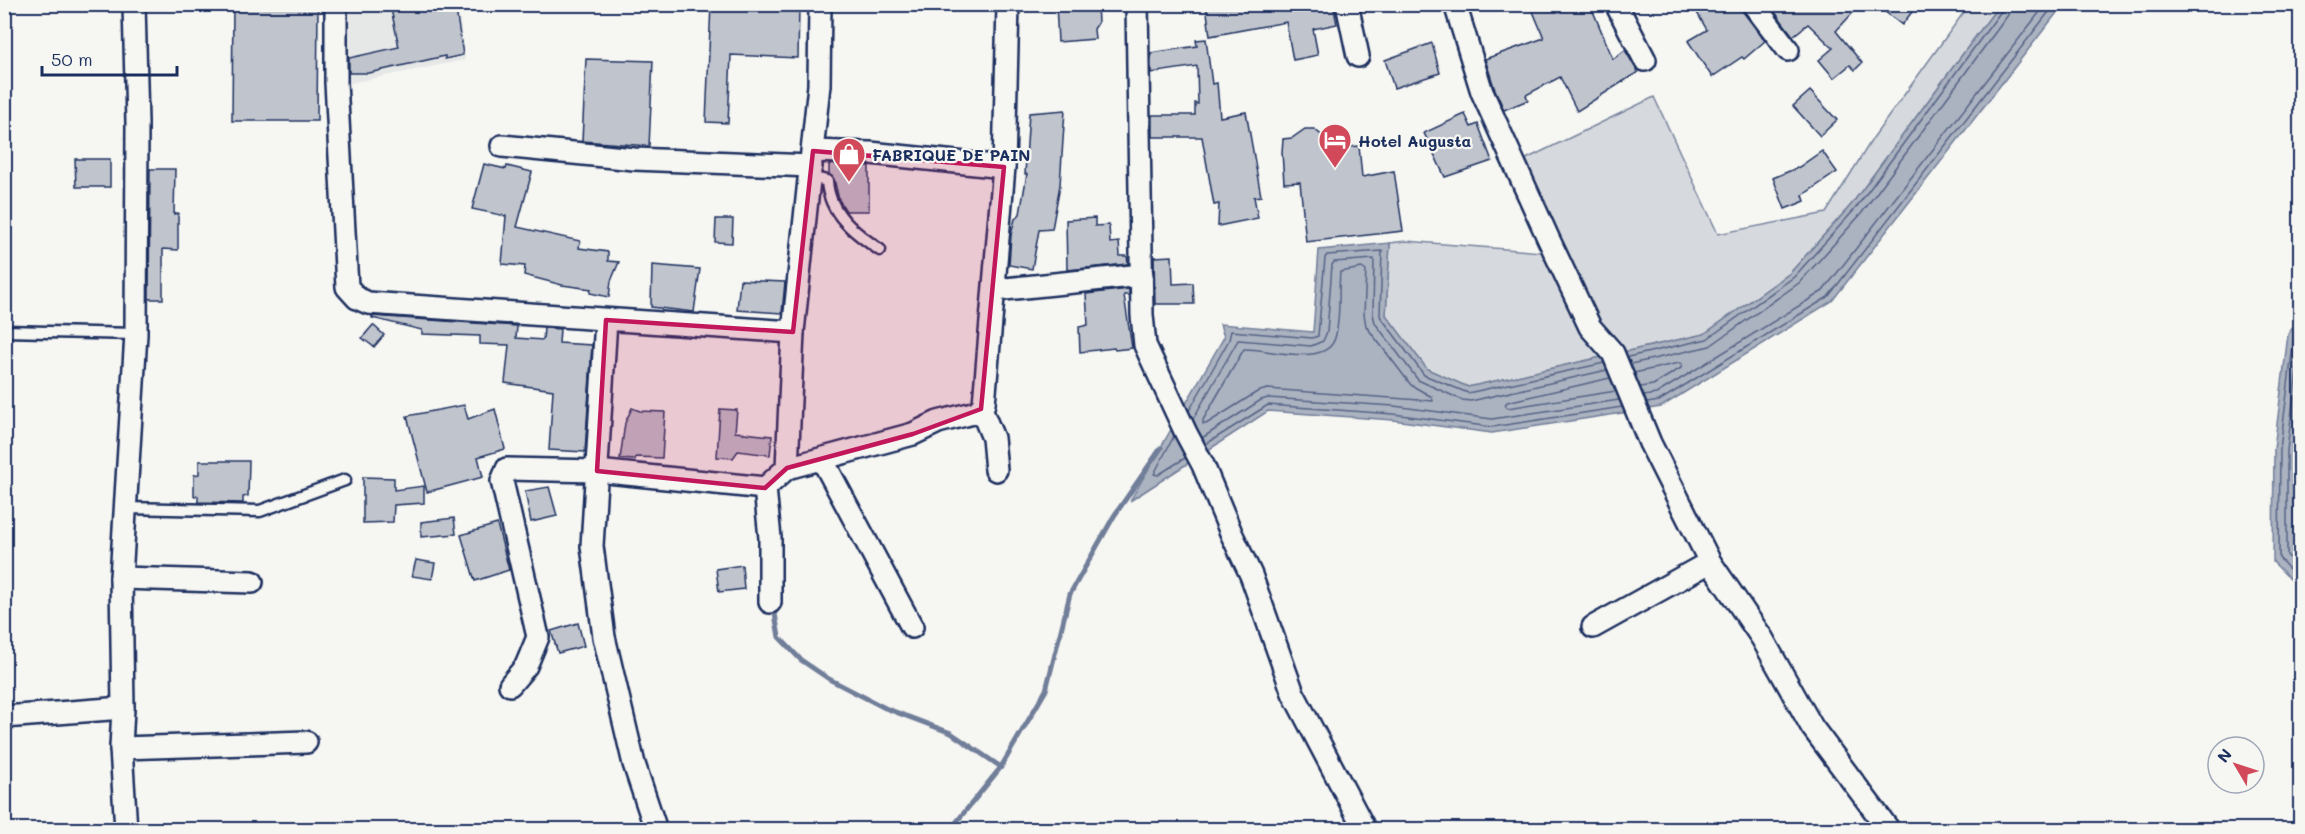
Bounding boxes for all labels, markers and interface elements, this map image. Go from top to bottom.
scale bar [42,39,177,77]
text: 50 m [51,47,93,71]
hotel icon: Hotel Augusta [1317,122,1353,169]
place label: Hotel Augusta [1358,130,1472,151]
shop icon: FABRIQUE DE PAIN [831,136,867,183]
place label: FABRIQUE DE PAIN [872,144,1031,165]
north arrow [2206,735,2266,795]
text: N [2212,744,2236,767]

